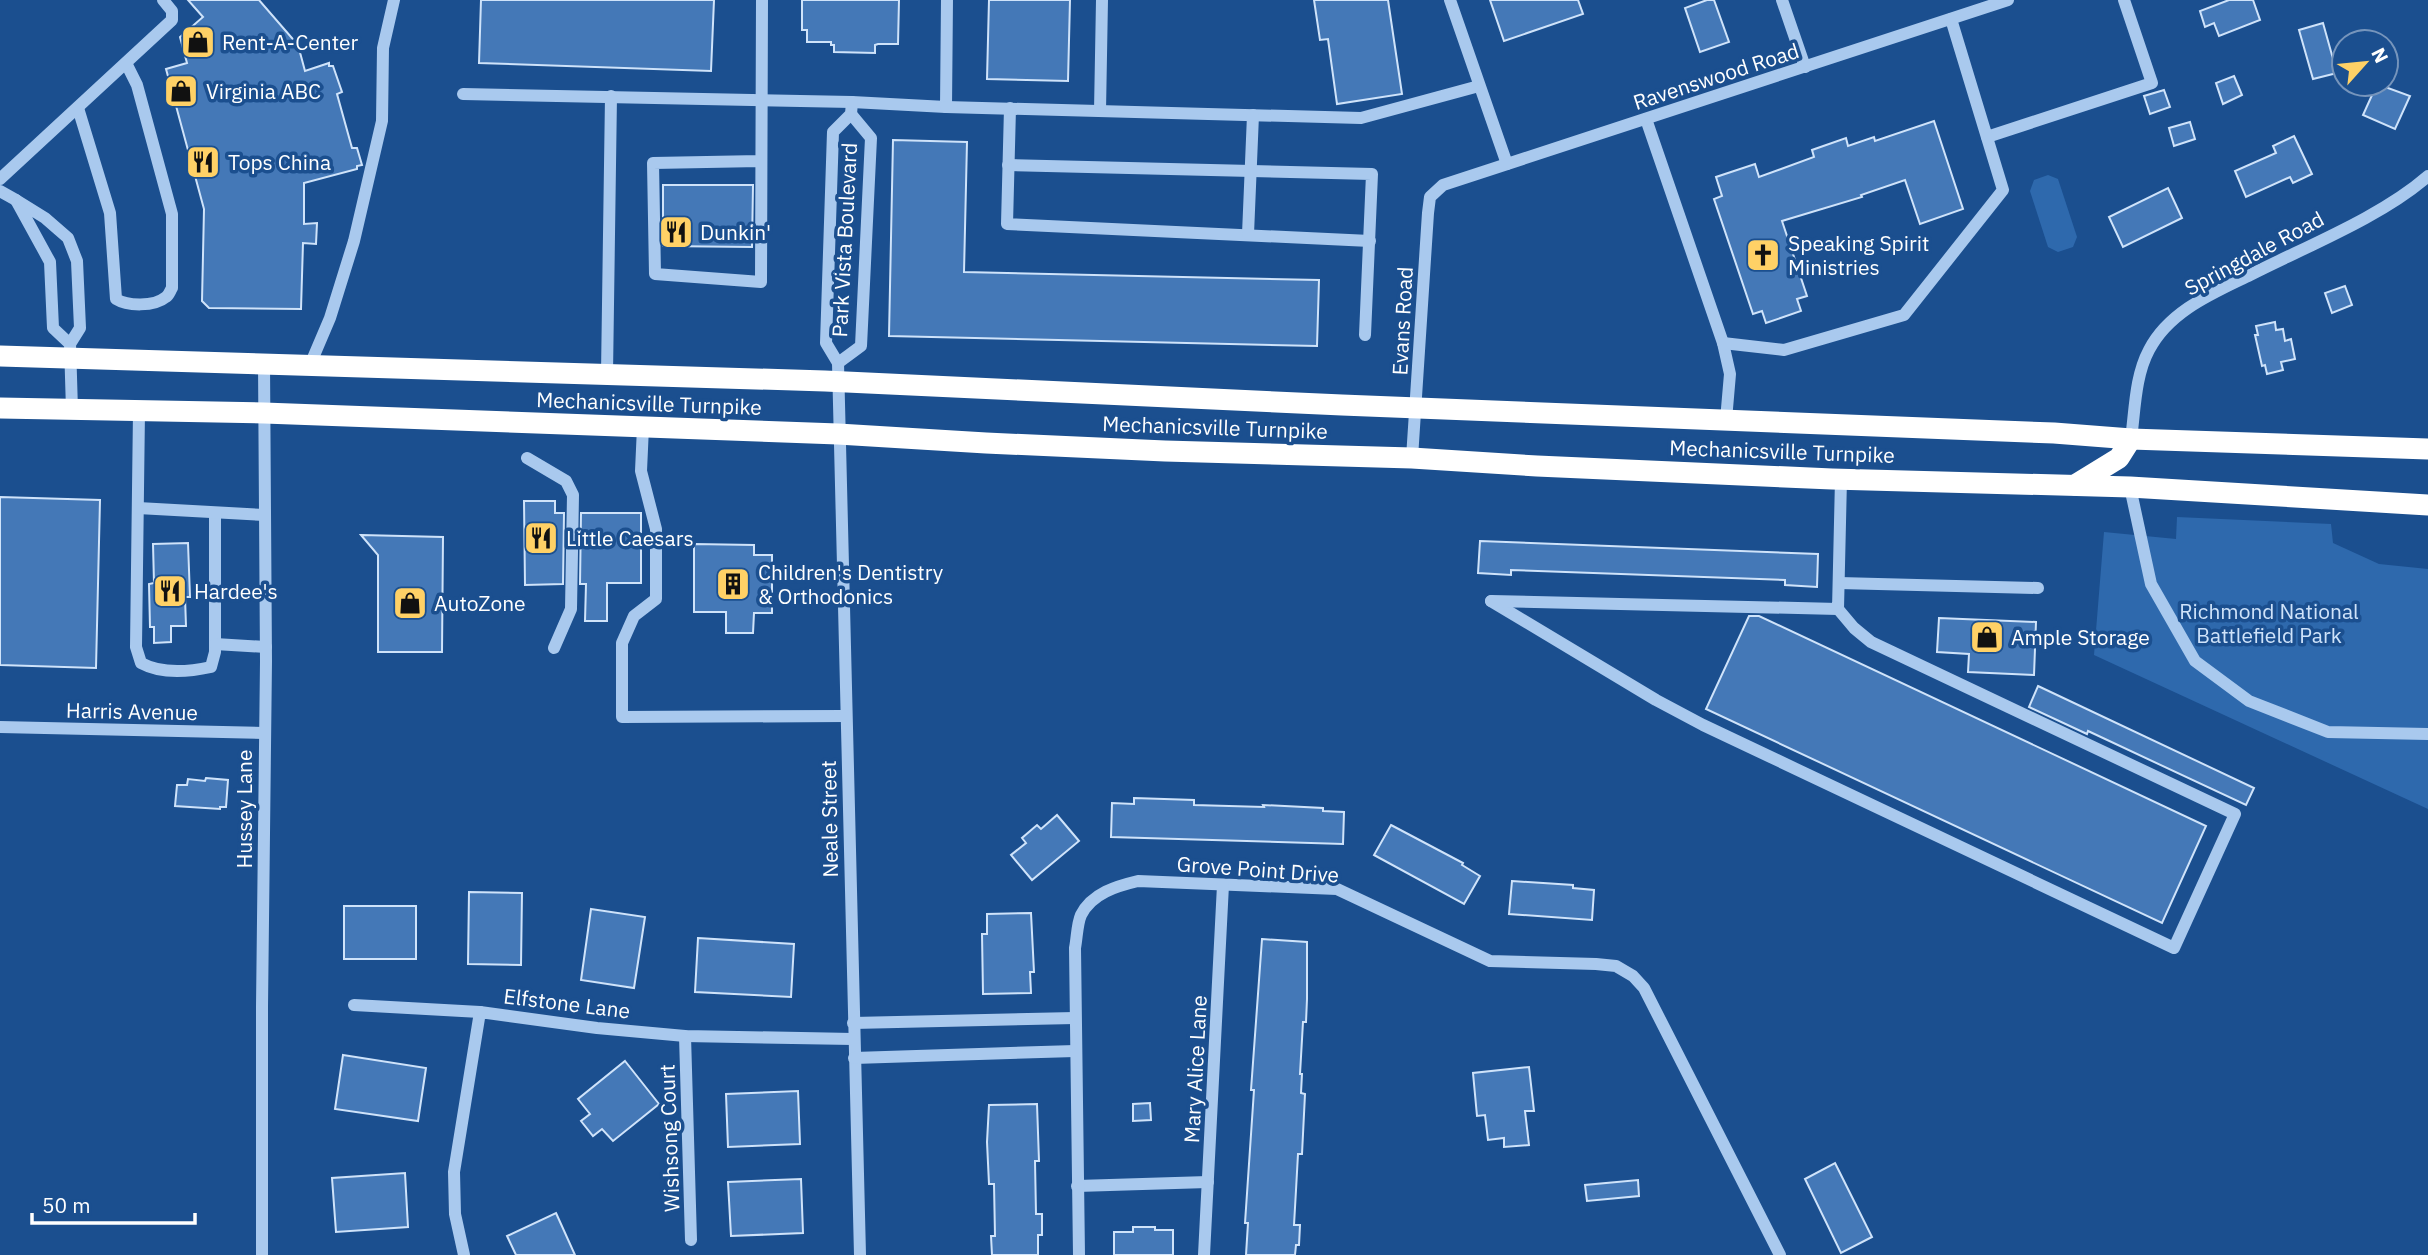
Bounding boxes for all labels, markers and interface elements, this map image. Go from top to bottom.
shop icon: Rent-A-Center [179,23,217,61]
place label: Rent-A-Center [222,28,359,56]
north arrow [2330,28,2400,98]
street label: Ravenswood Road [1629,36,1803,116]
text: N [2366,44,2394,67]
shop icon: Virginia ABC [162,72,200,110]
place label: Virginia ABC [206,77,321,105]
street label: Park Vista Boulevard [825,142,863,338]
restaurant icon: Tops China [184,143,222,181]
place label: Tops China [228,148,331,176]
street label: Springdale Road [2179,204,2329,302]
restaurant icon: Dunkin' [657,213,695,251]
place label: Dunkin' [700,218,771,246]
place label: Speaking Spirit Ministries [1788,229,1929,281]
church icon: Speaking Spirit Ministries [1744,236,1782,274]
street label: Evans Road [1385,266,1419,376]
street label: Mechanicsville Turnpike [536,385,762,421]
street label: Mechanicsville Turnpike [1102,409,1328,445]
street label: Mechanicsville Turnpike [1669,433,1895,469]
restaurant icon: Little Caesars [522,519,560,557]
place label: Little Caesars [566,524,694,552]
place label: Children's Dentistry & Orthodonics [758,558,944,610]
building icon: Children's Dentistry & Orthodonics [714,565,752,603]
restaurant icon: Hardee's [151,572,189,610]
place label: Hardee's [194,577,278,605]
shop icon: AutoZone [391,584,429,622]
place label: AutoZone [434,589,526,617]
park label: Richmond National Battlefield Park [2179,597,2359,649]
shop icon: Ample Storage [1968,618,2006,656]
place label: Ample Storage [2011,623,2150,651]
street label: Harris Avenue [66,696,198,726]
street label: Hussey Lane [230,749,258,869]
street label: Neale Street [814,760,844,878]
street label: Grove Point Drive [1176,849,1340,889]
street label: Elfstone Lane [502,981,632,1025]
street label: Mary Alice Lane [1177,994,1213,1144]
street label: Wishsong Court [652,1064,686,1212]
scale bar [32,1182,194,1226]
text: 50 m [42,1191,91,1219]

